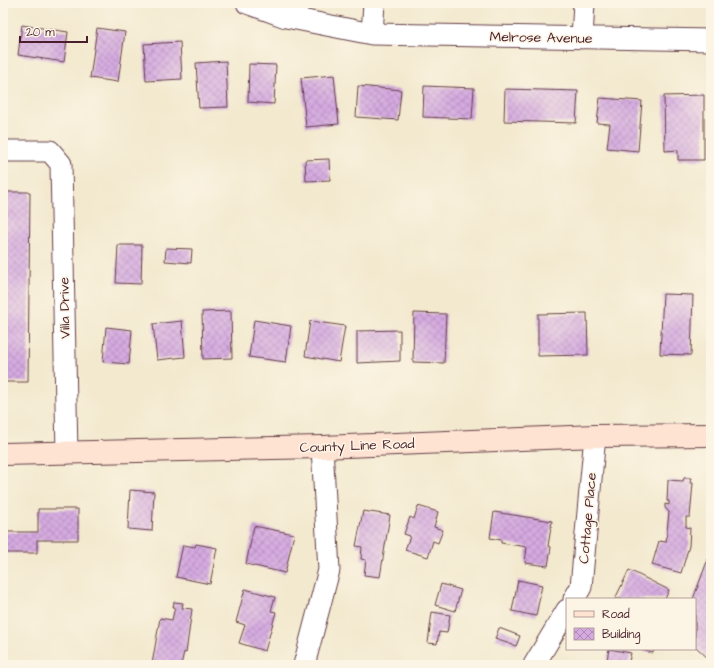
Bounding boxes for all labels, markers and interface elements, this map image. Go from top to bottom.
scale bar [20,18,87,44]
text: 20 m [26,24,55,41]
street label: Melrose Avenue [489,27,593,49]
street label: Villa Drive [54,277,76,339]
street label: County Line Road [299,434,415,458]
street label: Cottage Place [574,471,602,564]
legend [566,598,696,650]
text: Road [602,606,630,623]
text: Building [602,626,640,644]

